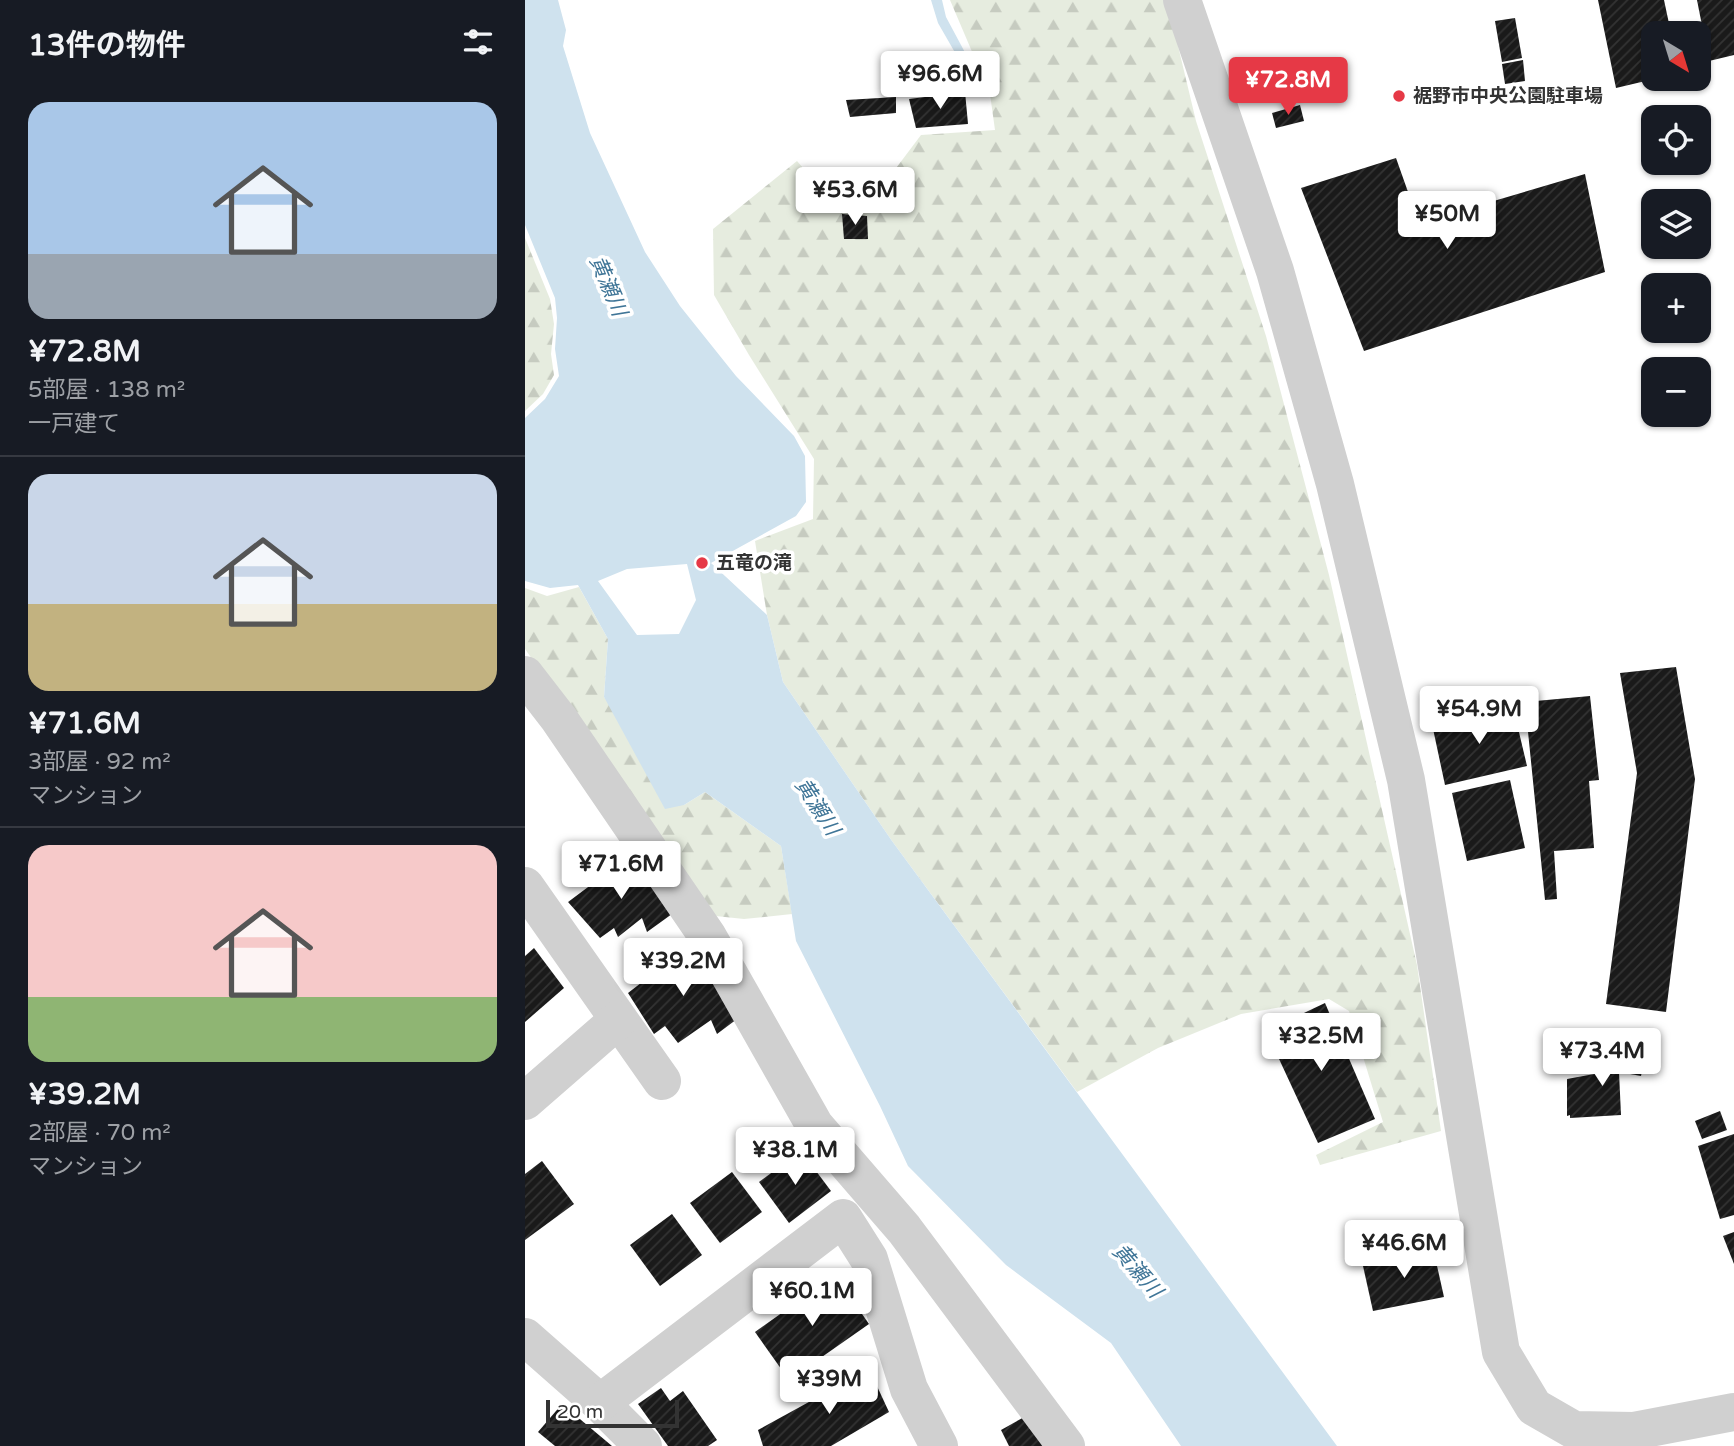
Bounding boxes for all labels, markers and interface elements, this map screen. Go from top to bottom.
north arrow [1641,21,1711,91]
map controls [1641,21,1711,427]
icon: filters [459,23,497,61]
text: 13件の物件 [28,27,186,64]
pin: ¥96.6M [883,52,997,111]
pin: ¥72.8M [1231,58,1345,117]
text: ¥96.6M [897,60,983,88]
text: ¥72.8M [1245,66,1331,94]
place label: 裾野市中央公園駐車場 [1413,85,1603,107]
marker: 裾野市中央公園駐車場 [1391,88,1407,104]
button: locate [1641,105,1711,175]
icon: home [200,147,326,273]
pin: ¥53.6M [798,168,912,227]
text: ¥53.6M [812,176,898,204]
button: layers [1641,189,1711,259]
pin: ¥50M [1406,191,1488,251]
text: ¥50M [1414,200,1480,228]
water label: 黄瀬川 [584,252,633,322]
button: + [1641,273,1711,343]
text: ¥72.8M [28,333,141,370]
button: − [1641,357,1711,427]
text: 5部屋 · 138 m² [28,376,185,404]
text: 一戸建て [28,410,120,438]
icon: home [200,519,326,645]
place label: 五竜の滝 [716,552,792,574]
marker: 五竜の滝 [694,555,710,571]
pin: ¥54.9M [1422,686,1536,746]
text: ¥54.9M [1436,695,1522,723]
text: ¥71.6M [28,705,141,742]
text: 3部屋 · 92 m² [28,748,171,776]
water label: 黄瀬川 [789,774,846,842]
text: マンション [28,782,143,810]
pin: ¥71.6M [564,842,678,901]
text: ¥71.6M [578,850,664,878]
icon: home [200,890,326,1016]
pin: ¥39.2M [626,939,740,998]
text: ¥39.2M [640,947,726,975]
pin: ¥32.5M [1264,1014,1378,1073]
text: ¥32.5M [1278,1022,1364,1050]
pin: ¥73.4M [1545,1028,1659,1088]
text: ¥73.4M [1559,1037,1645,1065]
text: ¥39.2M [28,1076,141,1113]
text: 2部屋 · 70 m² [28,1119,171,1147]
pin: ¥38.1M [738,1128,852,1187]
text: ¥38.1M [752,1136,838,1164]
text: マンション [28,1153,143,1181]
pin: ¥46.6M [1347,1220,1461,1280]
text: ¥46.6M [1361,1229,1447,1257]
water label: 黄瀬川 [1107,1239,1168,1304]
pin: ¥60.1M [755,1268,869,1328]
text: ¥60.1M [769,1277,855,1305]
pin: ¥39M [788,1356,870,1416]
text: ¥39M [796,1365,862,1393]
scale bar [546,1397,679,1429]
text: 20 m [557,1401,603,1423]

